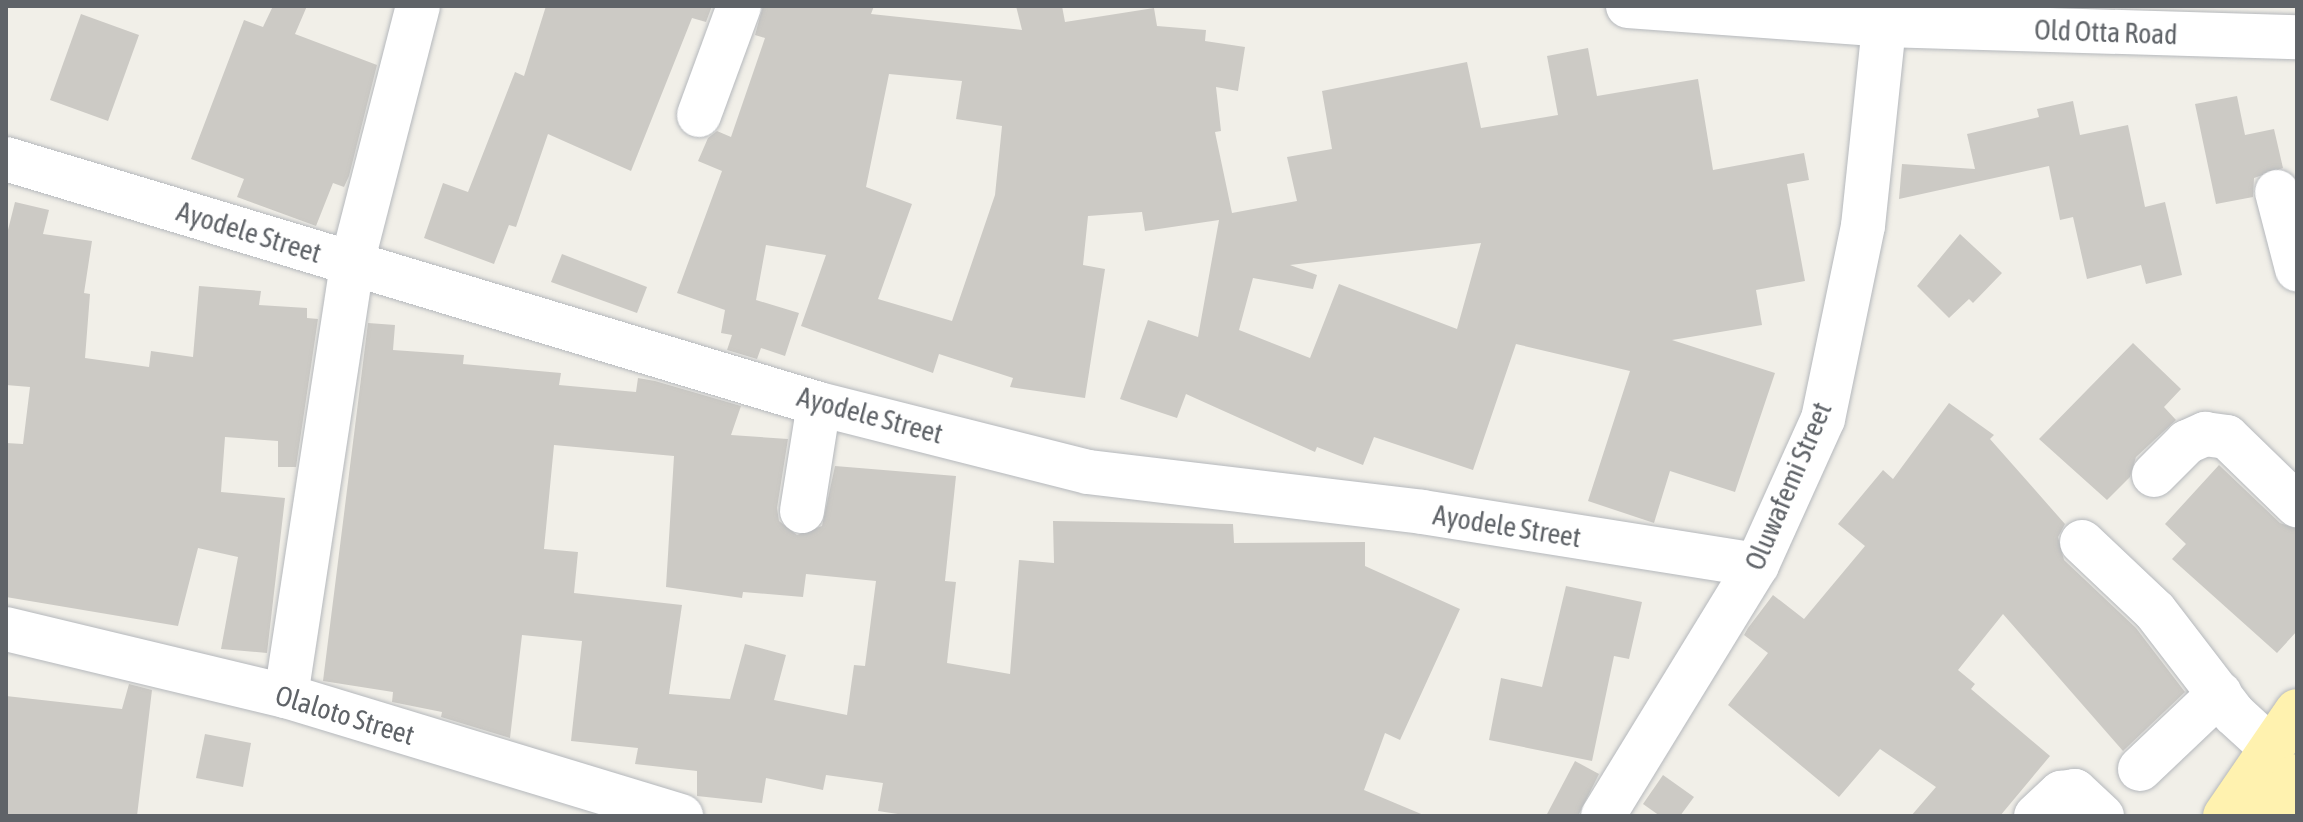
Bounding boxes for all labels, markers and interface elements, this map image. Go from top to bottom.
street label: Old Otta Road [2034,13,2178,51]
street label: Ayodele Street [173,194,325,270]
street label: Ayodele Street [794,379,946,451]
street label: Oluwafemi Street [1738,397,1838,575]
street label: Ayodele Street [1431,498,1583,554]
street label: Olaloto Street [272,678,418,752]

